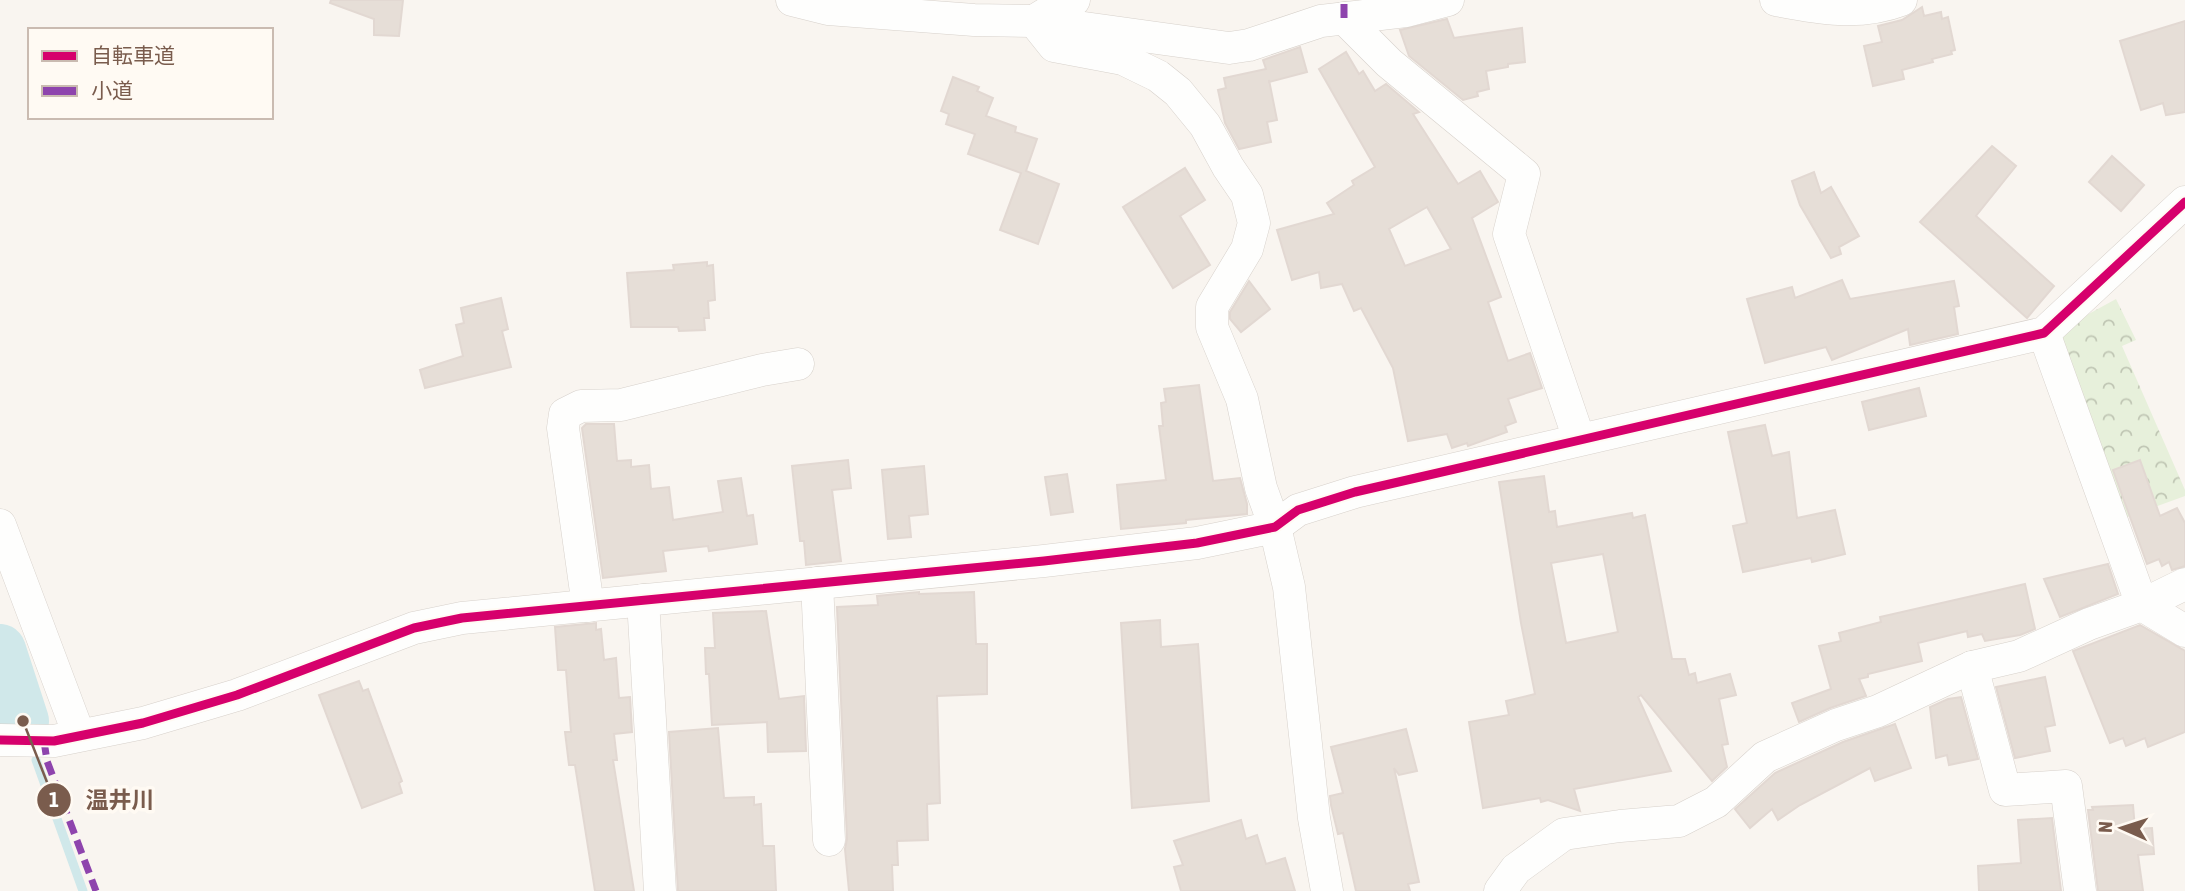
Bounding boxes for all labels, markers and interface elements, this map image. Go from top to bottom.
legend [28,28,273,119]
text: 自転車道 [91,43,175,67]
text: 小道 [91,78,133,102]
callout: 温井川 [37,778,169,822]
text: 1 [49,787,59,811]
text: 温井川 [86,787,155,813]
north arrow [2087,793,2157,863]
text: N [2094,821,2116,833]

